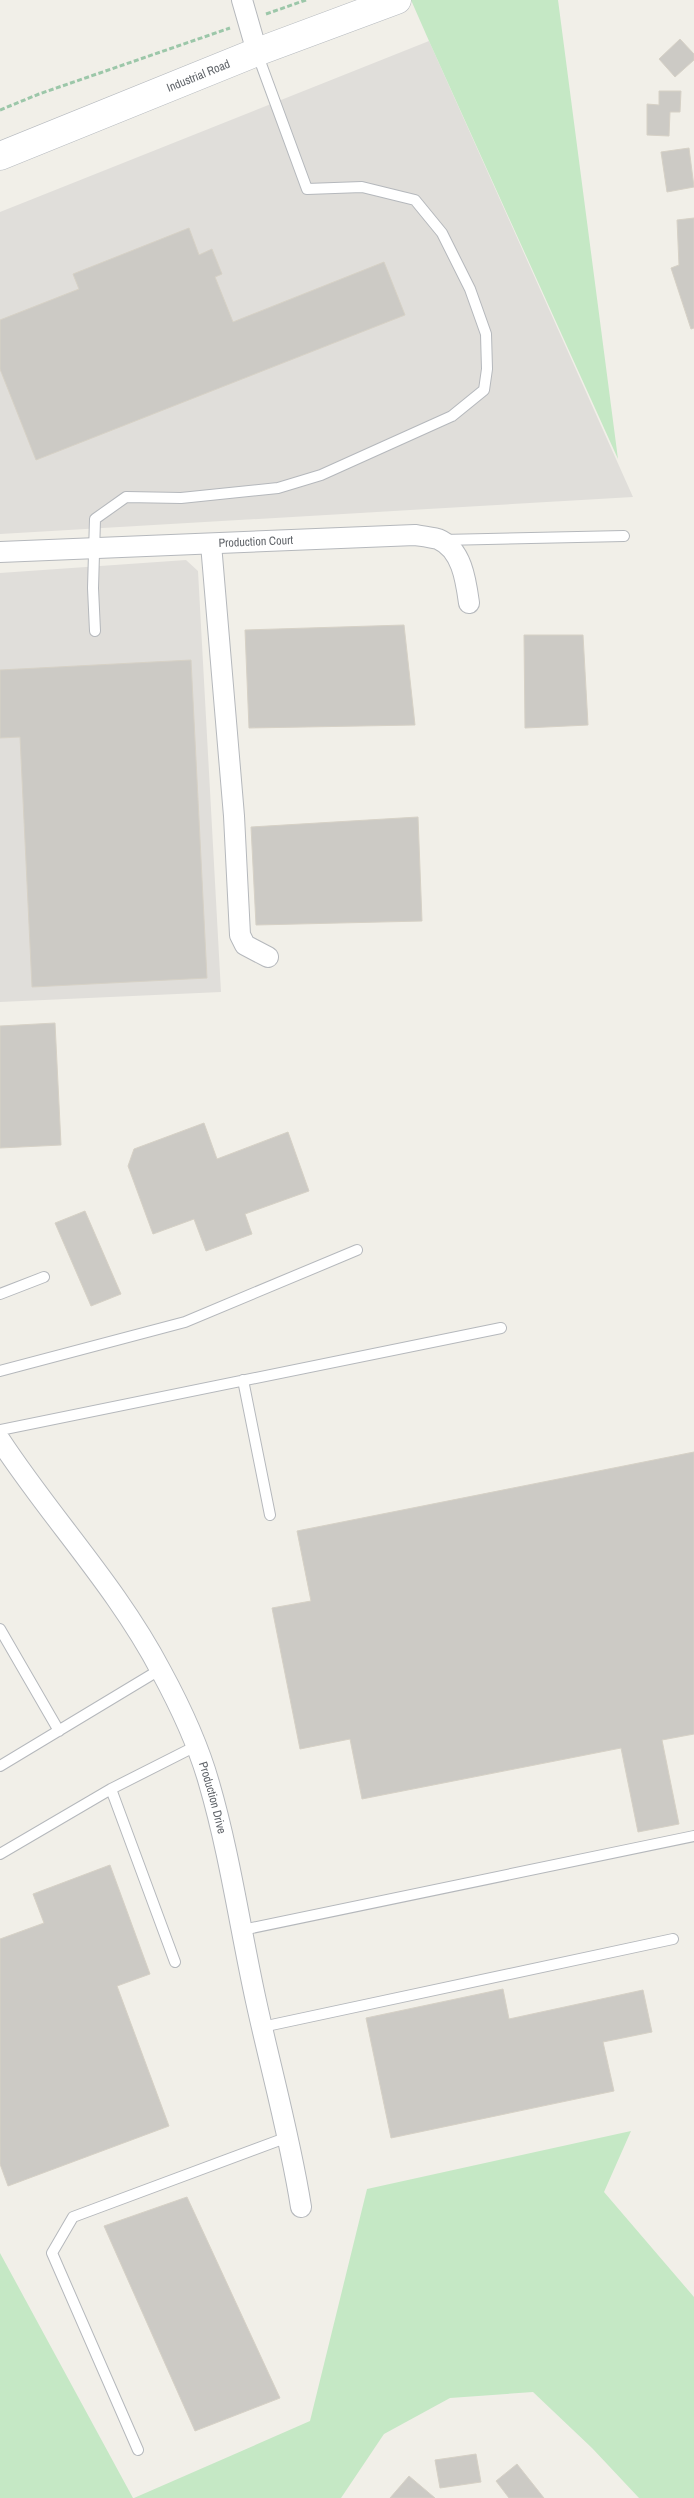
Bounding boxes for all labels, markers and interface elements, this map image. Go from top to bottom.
street label: Industrial Road [164,56,232,96]
street label: Production Court [218,532,294,551]
street label: Production Drive [195,1760,230,1835]

